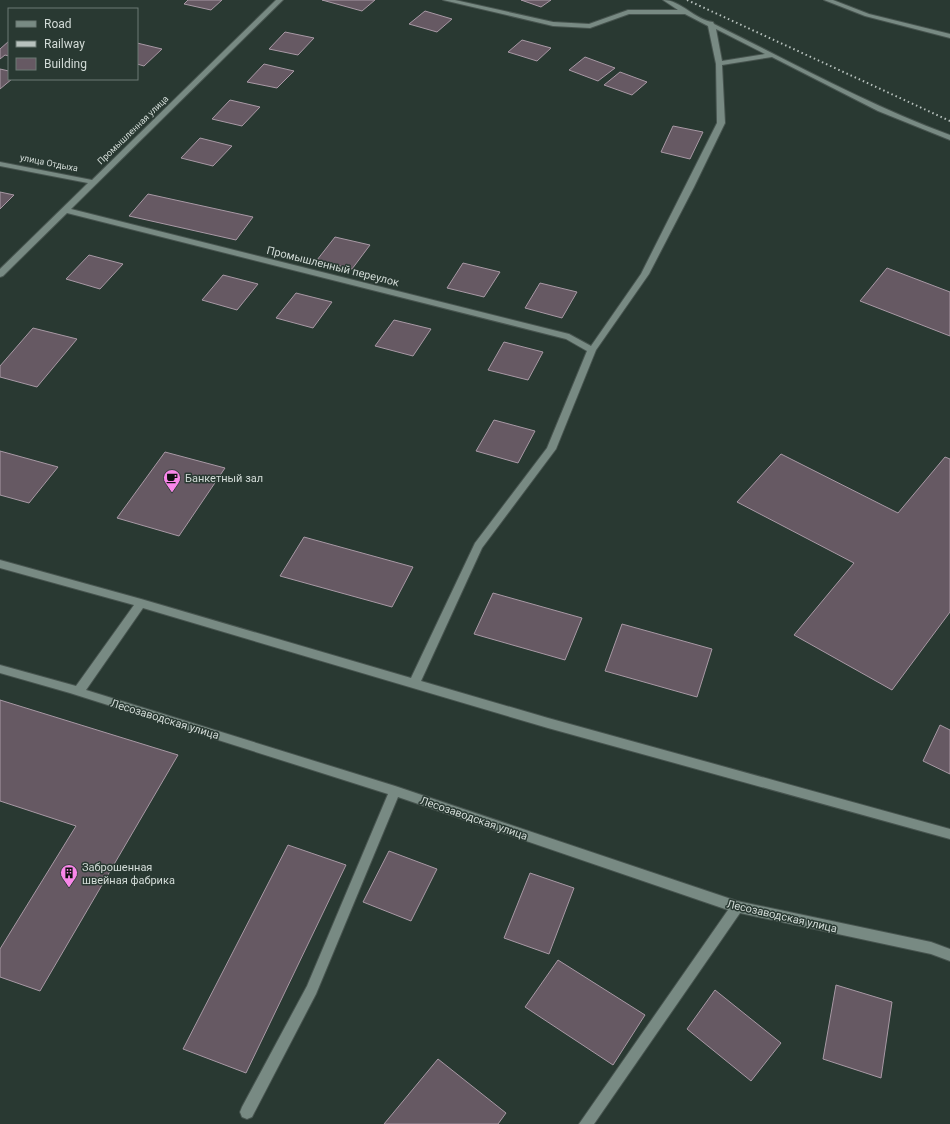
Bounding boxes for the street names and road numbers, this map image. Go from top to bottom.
street label: Промышленная улица [95,93,171,166]
street label: улица Отдыха [19,152,79,174]
street label: Промышленный переулок [265,244,401,289]
street label: Лесозаводская улица [109,697,221,742]
street label: Лесозаводская улица [418,794,529,843]
street label: Лесозаводская улица [726,897,838,935]

